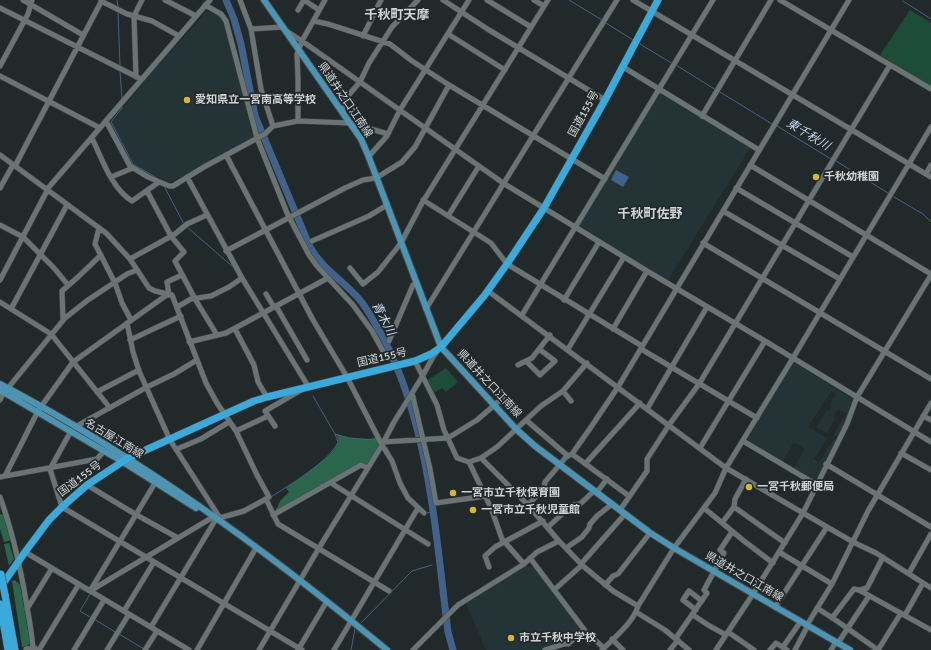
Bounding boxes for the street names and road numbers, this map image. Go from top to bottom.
street label: 県道井之口江南線 [315,60,375,140]
street label: 国道155号 [566,89,602,139]
street label: 国道155号 [356,346,408,370]
street label: 県道井之口江南線 [454,347,524,421]
street label: 名古屋江南線 [82,416,146,462]
street label: 国道155号 [56,458,104,500]
street label: 県道井之口江南線 [703,549,785,605]

